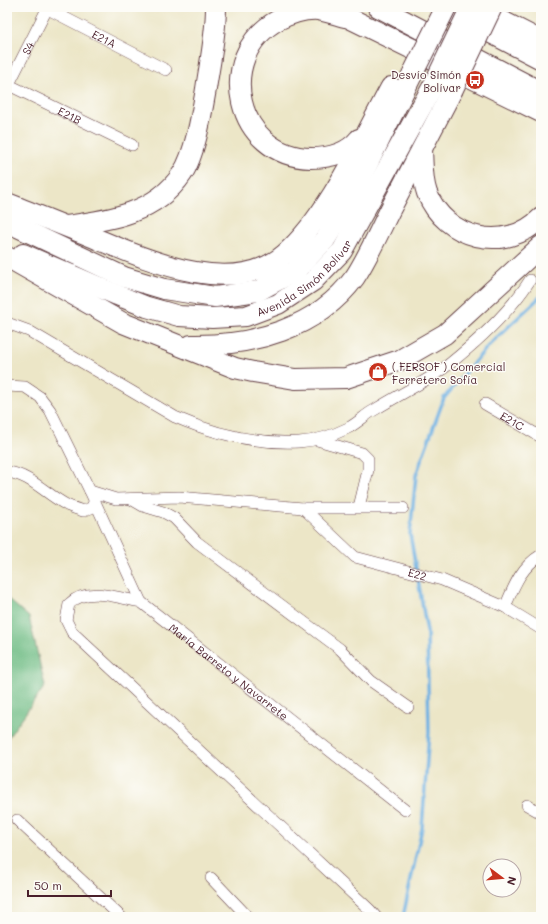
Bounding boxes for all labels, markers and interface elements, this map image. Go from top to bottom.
street label: E21A [90,26,119,51]
street label: S4 [18,38,37,57]
place label: Desvío Simón Bolívar [391,67,461,95]
bus stop icon: Desvío Simón Bolívar [464,69,486,91]
street label: E21B [56,103,84,127]
street label: Avenida Simón Bolívar [254,237,354,319]
place label: ( FERSOF ) Comercial Ferretero Sofía [392,359,506,387]
shop icon: ( FERSOF ) Comercial Ferretero Sofía [367,361,389,383]
street label: E21C [498,407,527,433]
street label: E22 [407,564,428,583]
street label: María Barreto y Navarrete [166,620,292,723]
north arrow [482,858,522,898]
scale bar [28,872,111,898]
text: N [504,875,520,887]
text: 50 m [34,877,62,893]

